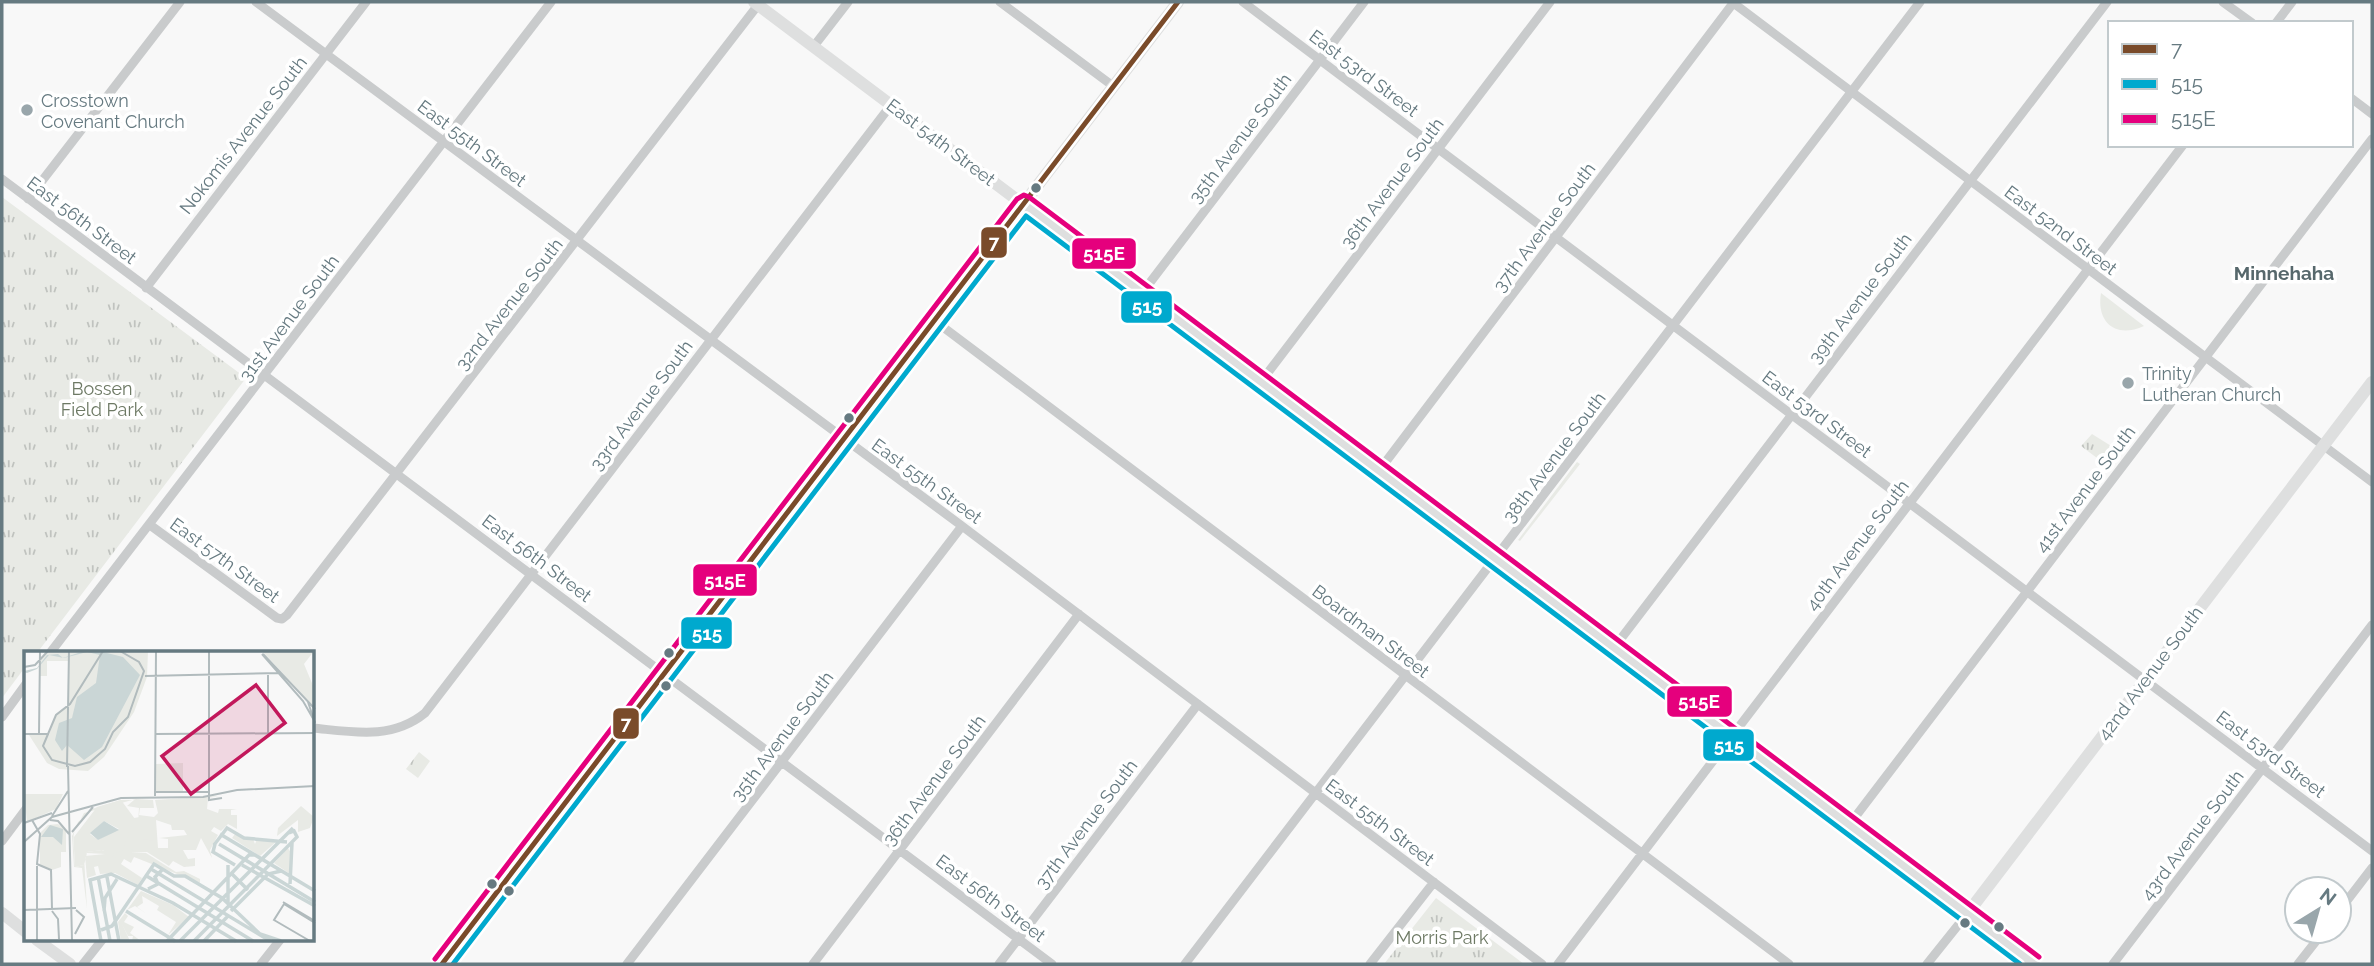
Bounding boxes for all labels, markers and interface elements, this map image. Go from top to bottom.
legend [2108,21,2353,147]
street label: East 53rd Street [1305,25,1423,121]
text: 7 [2171,36,2183,61]
street label: Nokomis Avenue South [175,52,311,218]
street label: 35th Avenue South [1184,69,1296,207]
text: 515 [2171,71,2203,96]
place label: Crosstown Covenant Church [41,90,185,132]
street label: East 54th Street [882,94,1000,190]
street label: East 55th Street [414,95,530,191]
marker: Crosstown Covenant Church [19,102,35,118]
text: 515E [2171,106,2216,131]
street label: 36th Avenue South [1336,114,1448,252]
street label: 37th Avenue South [1489,158,1599,296]
street label: East 56th Street [23,172,141,268]
unlabelled marker [1029,181,1043,195]
street label: East 52nd Street [2001,181,2121,279]
line badge: 7 [980,226,1008,259]
street label: 39th Avenue South [1804,229,1916,367]
text: 7 [989,231,1000,253]
street label: 32nd Avenue South [451,234,567,374]
line badge: 515E [1071,237,1137,270]
text: 515E [1083,242,1125,264]
street label: 31st Avenue South [235,251,343,385]
district label: Minnehaha [2234,262,2334,284]
line badge: 515 [1120,290,1173,324]
text: 515 [1132,295,1162,317]
street label: 33rd Avenue South [585,336,697,474]
place label: Trinity Lutheran Church [2142,363,2281,405]
street label: East 53rd Street [1758,366,1876,462]
marker: Trinity Lutheran Church [2120,375,2136,391]
park label: Bossen Field Park [61,378,144,420]
street label: 38th Avenue South [1498,388,1610,526]
unlabelled marker [842,411,856,425]
street label: 41st Avenue South [2031,422,2139,556]
street label: East 55th Street [868,434,986,528]
street label: 40th Avenue South [1801,476,1913,614]
street label: East 56th Street [478,510,596,606]
street label: East 57th Street [166,513,284,607]
line badge: 515E [692,563,758,597]
text: 515E [704,569,746,591]
street label: Boardman Street [1308,580,1434,682]
street label: 42nd Avenue South [2093,602,2207,744]
line badge: 515 [680,616,733,650]
text: 515 [692,622,722,644]
unlabelled marker [662,646,676,660]
inset map [24,651,315,942]
street label: 35th Avenue South [726,667,838,805]
unlabelled marker [659,679,673,693]
line badge: 515E [1666,685,1733,718]
text: 515E [1678,690,1720,712]
street label: East 53rd Street [2212,706,2330,802]
line badge: 7 [612,707,640,740]
street label: 36th Avenue South [878,711,990,849]
text: 7 [621,712,632,734]
line badge: 515 [1702,728,1755,762]
text: 515 [1714,734,1744,756]
street label: 37th Avenue South [1031,755,1141,893]
street label: 43rd Avenue South [2136,766,2248,904]
street label: East 55th Street [1322,774,1438,870]
street label: East 56th Street [932,850,1050,946]
north arrow [2283,875,2353,945]
unlabelled marker [485,877,499,891]
text: N [2316,883,2341,910]
unlabelled marker [502,884,516,898]
unlabelled marker [1958,916,1972,930]
unlabelled marker [1992,920,2006,934]
park label: Morris Park [1396,927,1489,948]

